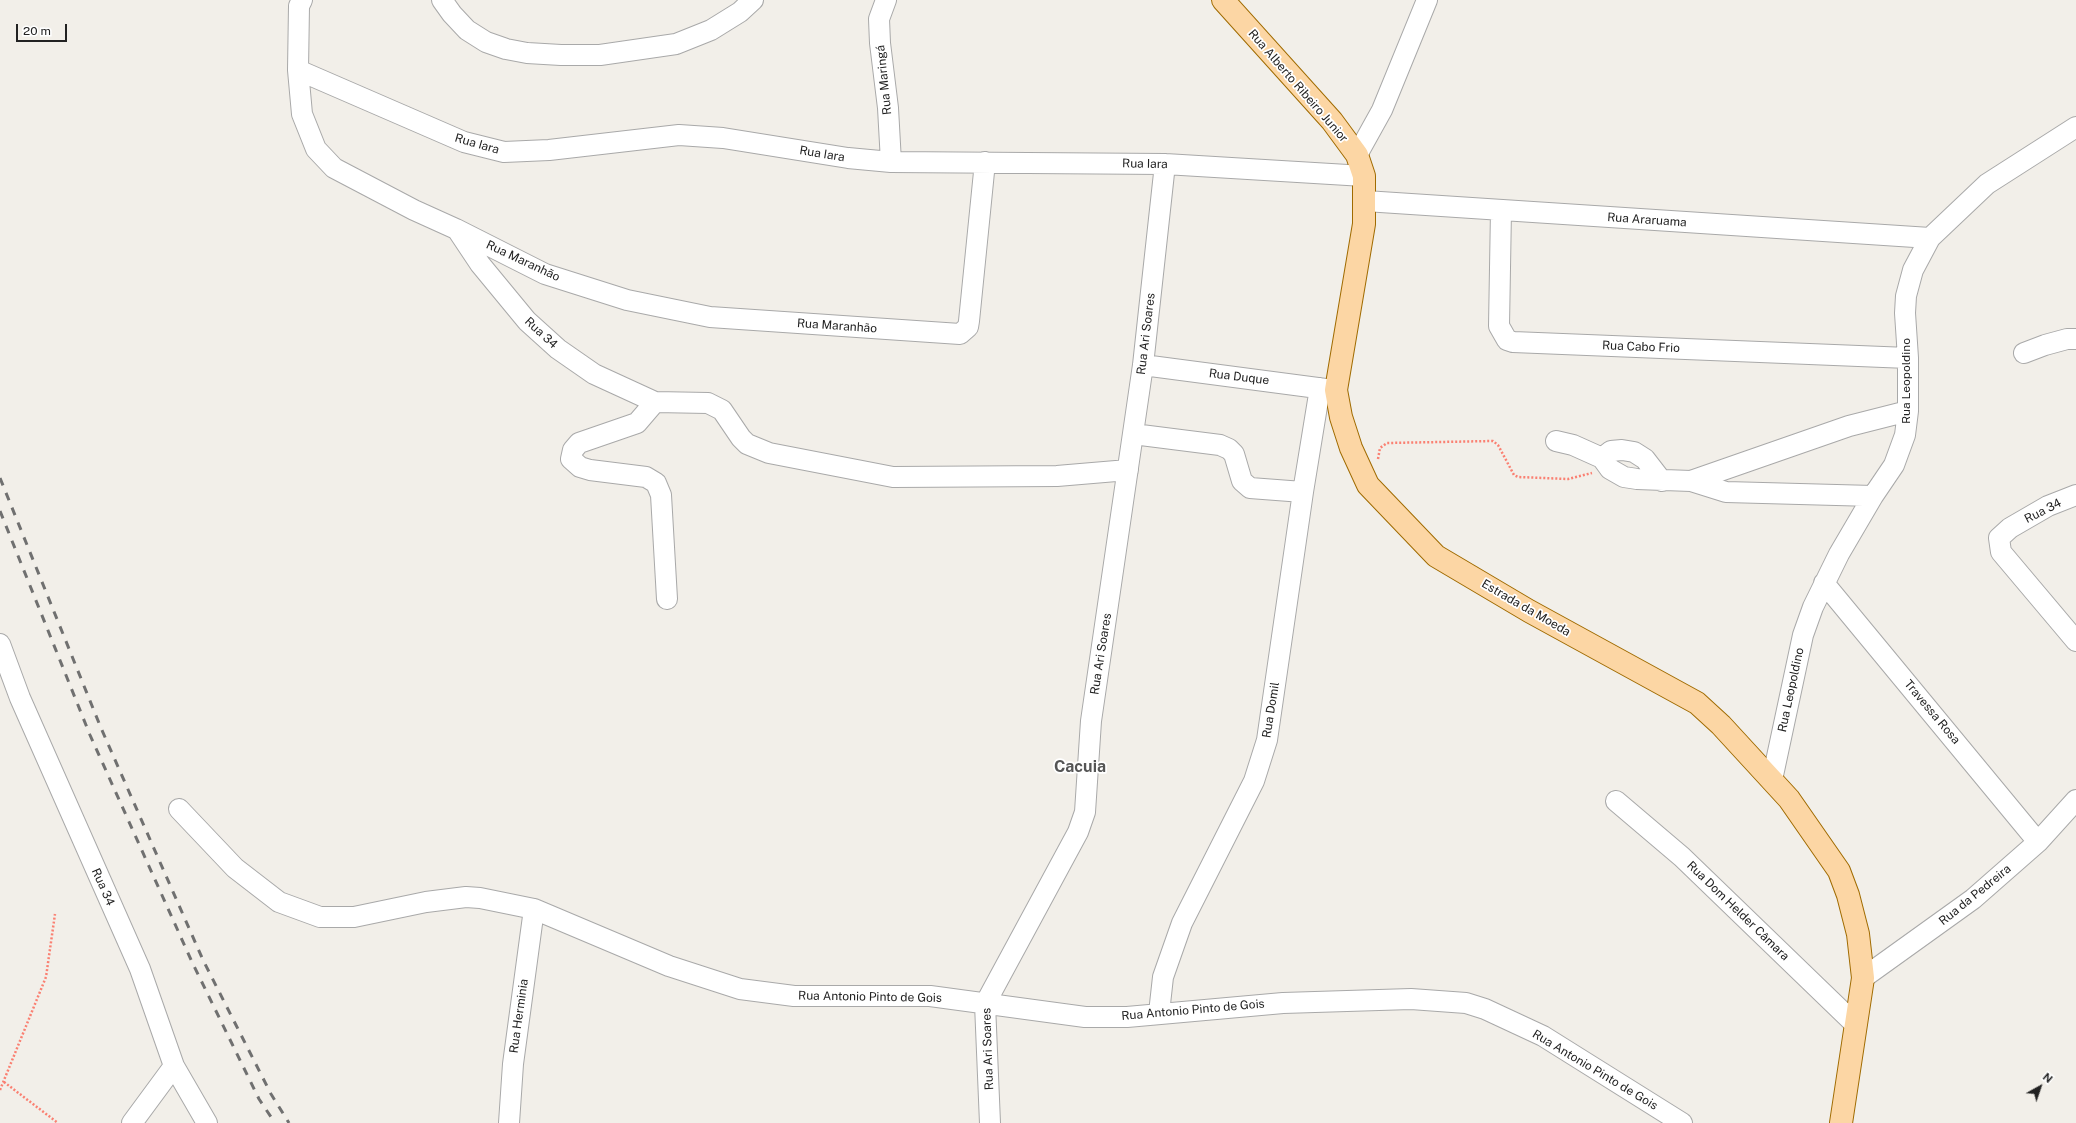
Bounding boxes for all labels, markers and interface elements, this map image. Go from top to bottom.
scale bar [18,16,69,42]
text: 20 m [23,24,51,38]
street label: Rua Alberto Ribeiro Junior [1245,27,1351,145]
street label: Rua Maringá [873,44,895,116]
street label: Rua Iara [453,131,501,157]
street label: Rua Iara [798,143,846,165]
street label: Rua Iara [1122,156,1168,172]
street label: Rua Araruama [1607,210,1687,230]
street label: Rua Maranhão [484,238,562,284]
street label: Rua Ari Soares [1134,292,1158,376]
street label: Rua 34 [522,314,560,352]
street label: Rua Maranhão [797,316,877,336]
street label: Rua Cabo Frio [1602,338,1680,356]
street label: Rua Leopoldino [1899,338,1913,424]
street label: Rua Duque [1208,366,1270,388]
street label: Rua 34 [2022,496,2064,526]
street label: Estrada da Moeda [1479,577,1573,639]
street label: Rua Ari Soares [1087,612,1115,696]
street label: Rua Leopoldino [1775,646,1807,734]
street label: Travessa Rosa [1901,677,1963,747]
street label: Rua Domil [1259,681,1283,739]
district label: Cacuia [1054,757,1106,777]
street label: Rua Dom Helder Câmara [1684,858,1792,964]
street label: Rua da Pedreira [1936,862,2014,928]
street label: Rua 34 [88,866,118,908]
street label: Rua Herminia [507,978,531,1054]
street label: Rua Antonio Pinto de Gois [798,989,942,1005]
street label: Rua Antonio Pinto de Gois [1121,997,1265,1023]
street label: Rua Ari Soares [979,1008,997,1090]
street label: Rua Antonio Pinto de Gois [1530,1027,1660,1113]
north arrow [2020,1067,2060,1107]
text: N [2041,1070,2055,1085]

